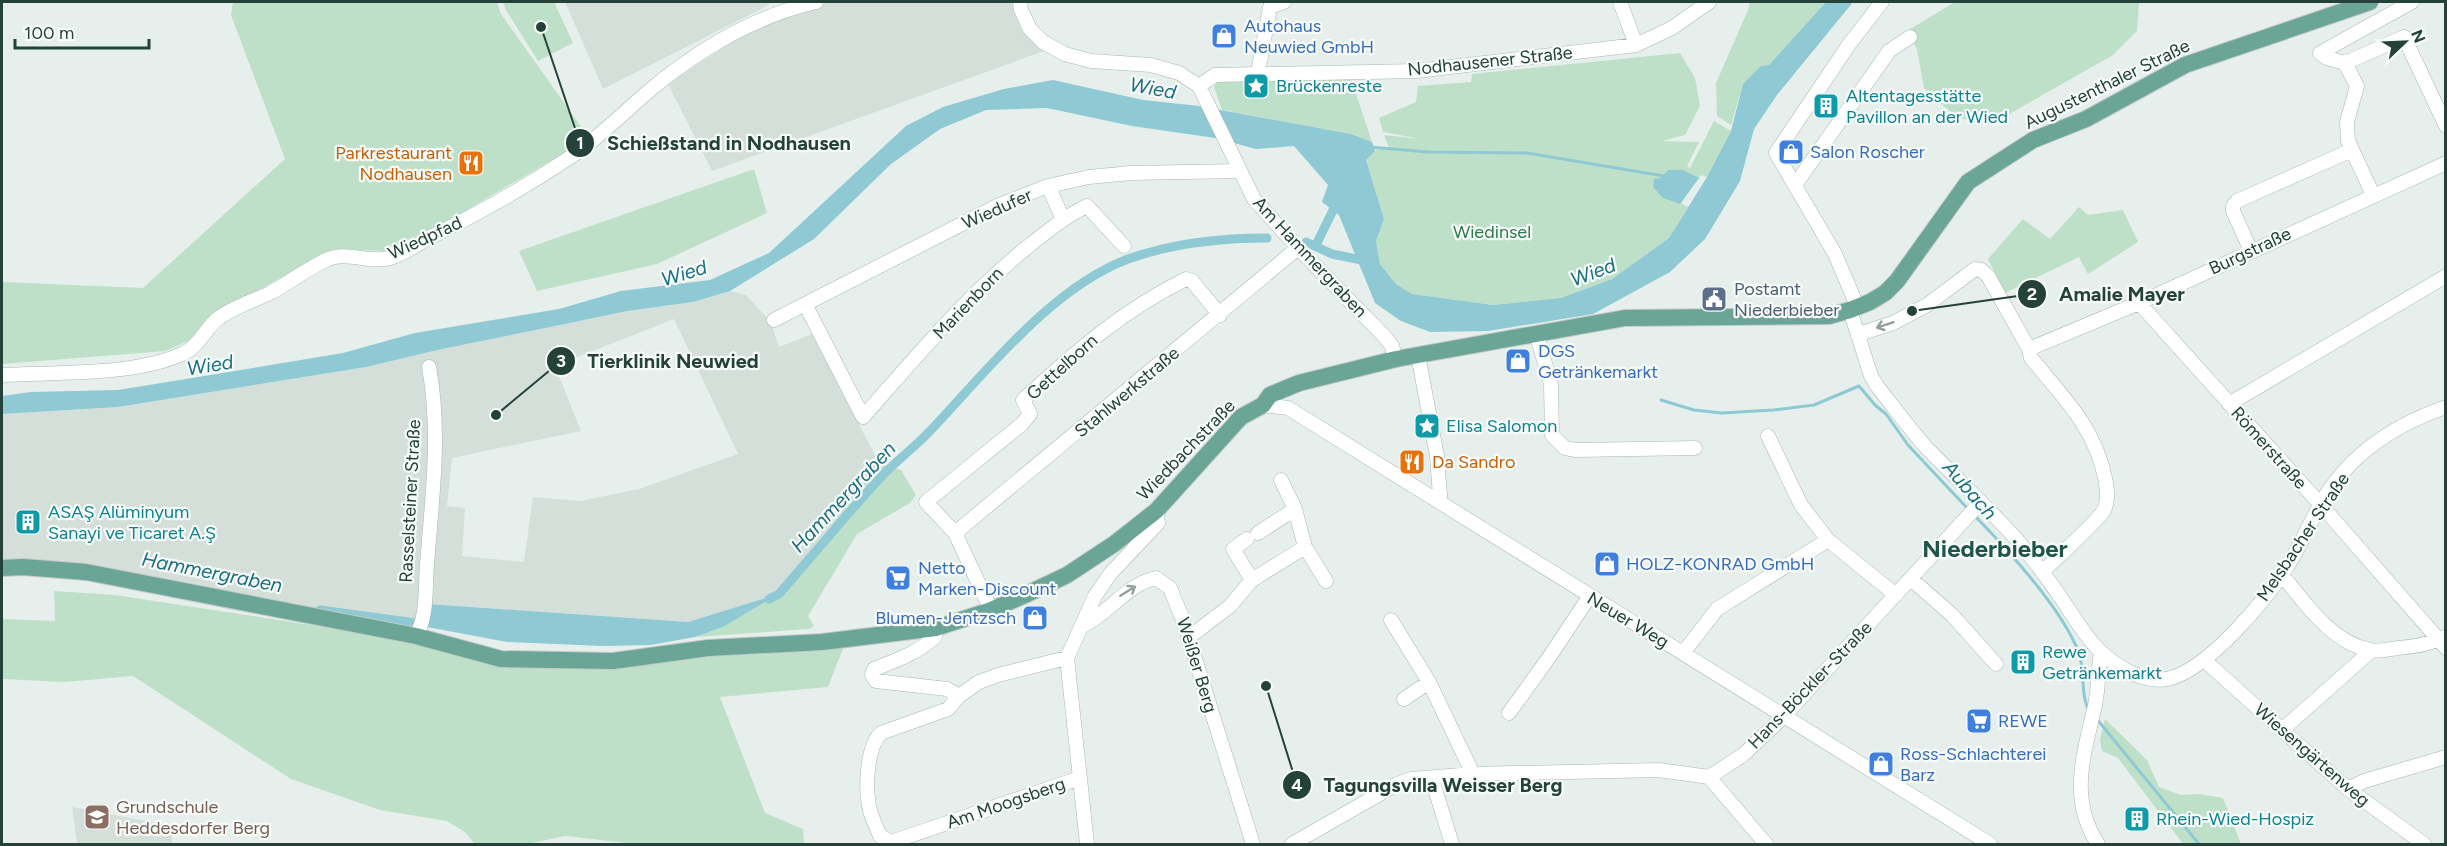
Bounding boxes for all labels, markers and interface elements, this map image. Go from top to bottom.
scale bar [15,12,148,50]
north arrow [2375,12,2435,72]
place label: Autohaus Neuwied GmbH [1244,15,1374,58]
shop icon: Autohaus Neuwied GmbH [1209,21,1239,51]
text: 100 m [24,22,74,44]
text: N [2407,27,2430,46]
street label: Augustenthaler Straße [2021,34,2193,134]
street label: Nodhausener Straße [1406,41,1574,81]
place icon: Brückenreste [1241,71,1271,101]
water label: Wied [1128,72,1178,104]
place label: Brückenreste [1276,75,1382,97]
place label: Altentagesstätte Pavillon an der Wied [1846,85,2008,128]
building icon: Altentagesstätte Pavillon an der Wied [1811,91,1841,121]
callout: Schießstand in Nodhausen [565,124,863,162]
text: Schießstand in Nodhausen [607,131,851,155]
text: 1 [576,132,584,154]
shop icon: Salon Roscher [1776,137,1806,167]
place label: Salon Roscher [1810,141,1925,163]
place label: Parkrestaurant Nodhausen [335,142,452,185]
restaurant icon: Parkrestaurant Nodhausen [456,148,486,178]
street label: Wiedufer [959,184,1035,234]
street label: Am Hammergraben [1248,192,1372,322]
street label: Wiedpfad [385,211,465,265]
park label: Wiedinsel [1453,221,1531,243]
street label: Burgstraße [2205,222,2295,280]
water label: Wied [1567,252,1619,292]
water label: Wied [658,255,710,291]
street label: Marienborn [928,262,1008,344]
callout: Amalie Mayer [2017,275,2197,313]
place label: Postamt Niederbieber [1734,278,1839,321]
text: Amalie Mayer [2059,282,2185,306]
text: 2 [2027,283,2037,305]
public building icon: Postamt Niederbieber [1699,284,1729,314]
one-way arrow [1876,321,1895,332]
street label: Gettelborn [1022,329,1102,405]
place label: DGS Getränkemarkt [1538,340,1658,383]
callout: Tierklinik Neuwied [546,342,771,380]
street label: Stahlwerkstraße [1070,342,1184,442]
shop icon: DGS Getränkemarkt [1503,346,1533,376]
water label: Wied [185,349,235,380]
text: Tierklinik Neuwied [587,349,759,373]
text: 3 [556,350,566,372]
street label: Wiedbachstraße [1132,395,1240,505]
street label: Römerstraße [2226,402,2312,494]
place icon: Elisa Salomon [1412,411,1442,441]
place label: Elisa Salomon [1446,415,1557,437]
street label: Rasselsteiner Straße [395,419,425,583]
water label: Hammergraben [786,437,900,557]
restaurant icon: Da Sandro [1397,447,1427,477]
place label: Da Sandro [1432,451,1515,473]
water label: Aubach [1937,455,2002,524]
street label: Melsbacher Straße [2252,468,2354,605]
place label: ASAŞ Alüminyum Sanayi ve Ticaret A.Ş [48,501,216,544]
building icon: ASAŞ Alüminyum Sanayi ve Ticaret A.Ş [13,507,43,537]
district label: Niederbieber [1922,534,2068,563]
water label: Hammergraben [140,547,284,597]
shop icon: HOLZ-KONRAD GmbH [1592,549,1622,579]
place label: HOLZ-KONRAD GmbH [1626,553,1814,575]
place label: Netto Marken-Discount [918,557,1057,600]
supermarket icon: Netto Marken-Discount [883,563,913,593]
one-way arrow [1119,585,1136,597]
street label: Neuer Weg [1583,587,1673,653]
shop icon: Blumen-Jentzsch [1020,603,1050,633]
place label: Blumen-Jentzsch [875,607,1016,629]
street label: Weißer Berg [1172,615,1222,715]
street label: Hans-Böckler-Straße [1743,616,1877,753]
place label: Rewe Getränkemarkt [2042,641,2162,684]
building icon: Rewe Getränkemarkt [2008,647,2038,677]
street label: Wiesengärtenweg [2250,699,2374,811]
supermarket icon: REWE [1964,706,1994,736]
place label: REWE [1998,710,2048,732]
place label: Ross-Schlachterei Barz [1900,743,2046,786]
shop icon: Ross-Schlachterei Barz [1866,749,1896,779]
callout: Tagungsvilla Weisser Berg [1282,766,1575,804]
street label: Am Moogsberg [944,772,1068,834]
text: Tagungsvilla Weisser Berg [1324,773,1562,797]
text: 4 [1291,774,1303,796]
place label: Grundschule Heddesdorfer Berg [116,796,270,839]
school or university icon: Grundschule Heddesdorfer Berg [82,802,112,832]
building icon: Rhein-Wied-Hospiz [2122,804,2152,834]
place label: Rhein-Wied-Hospiz [2156,808,2314,830]

